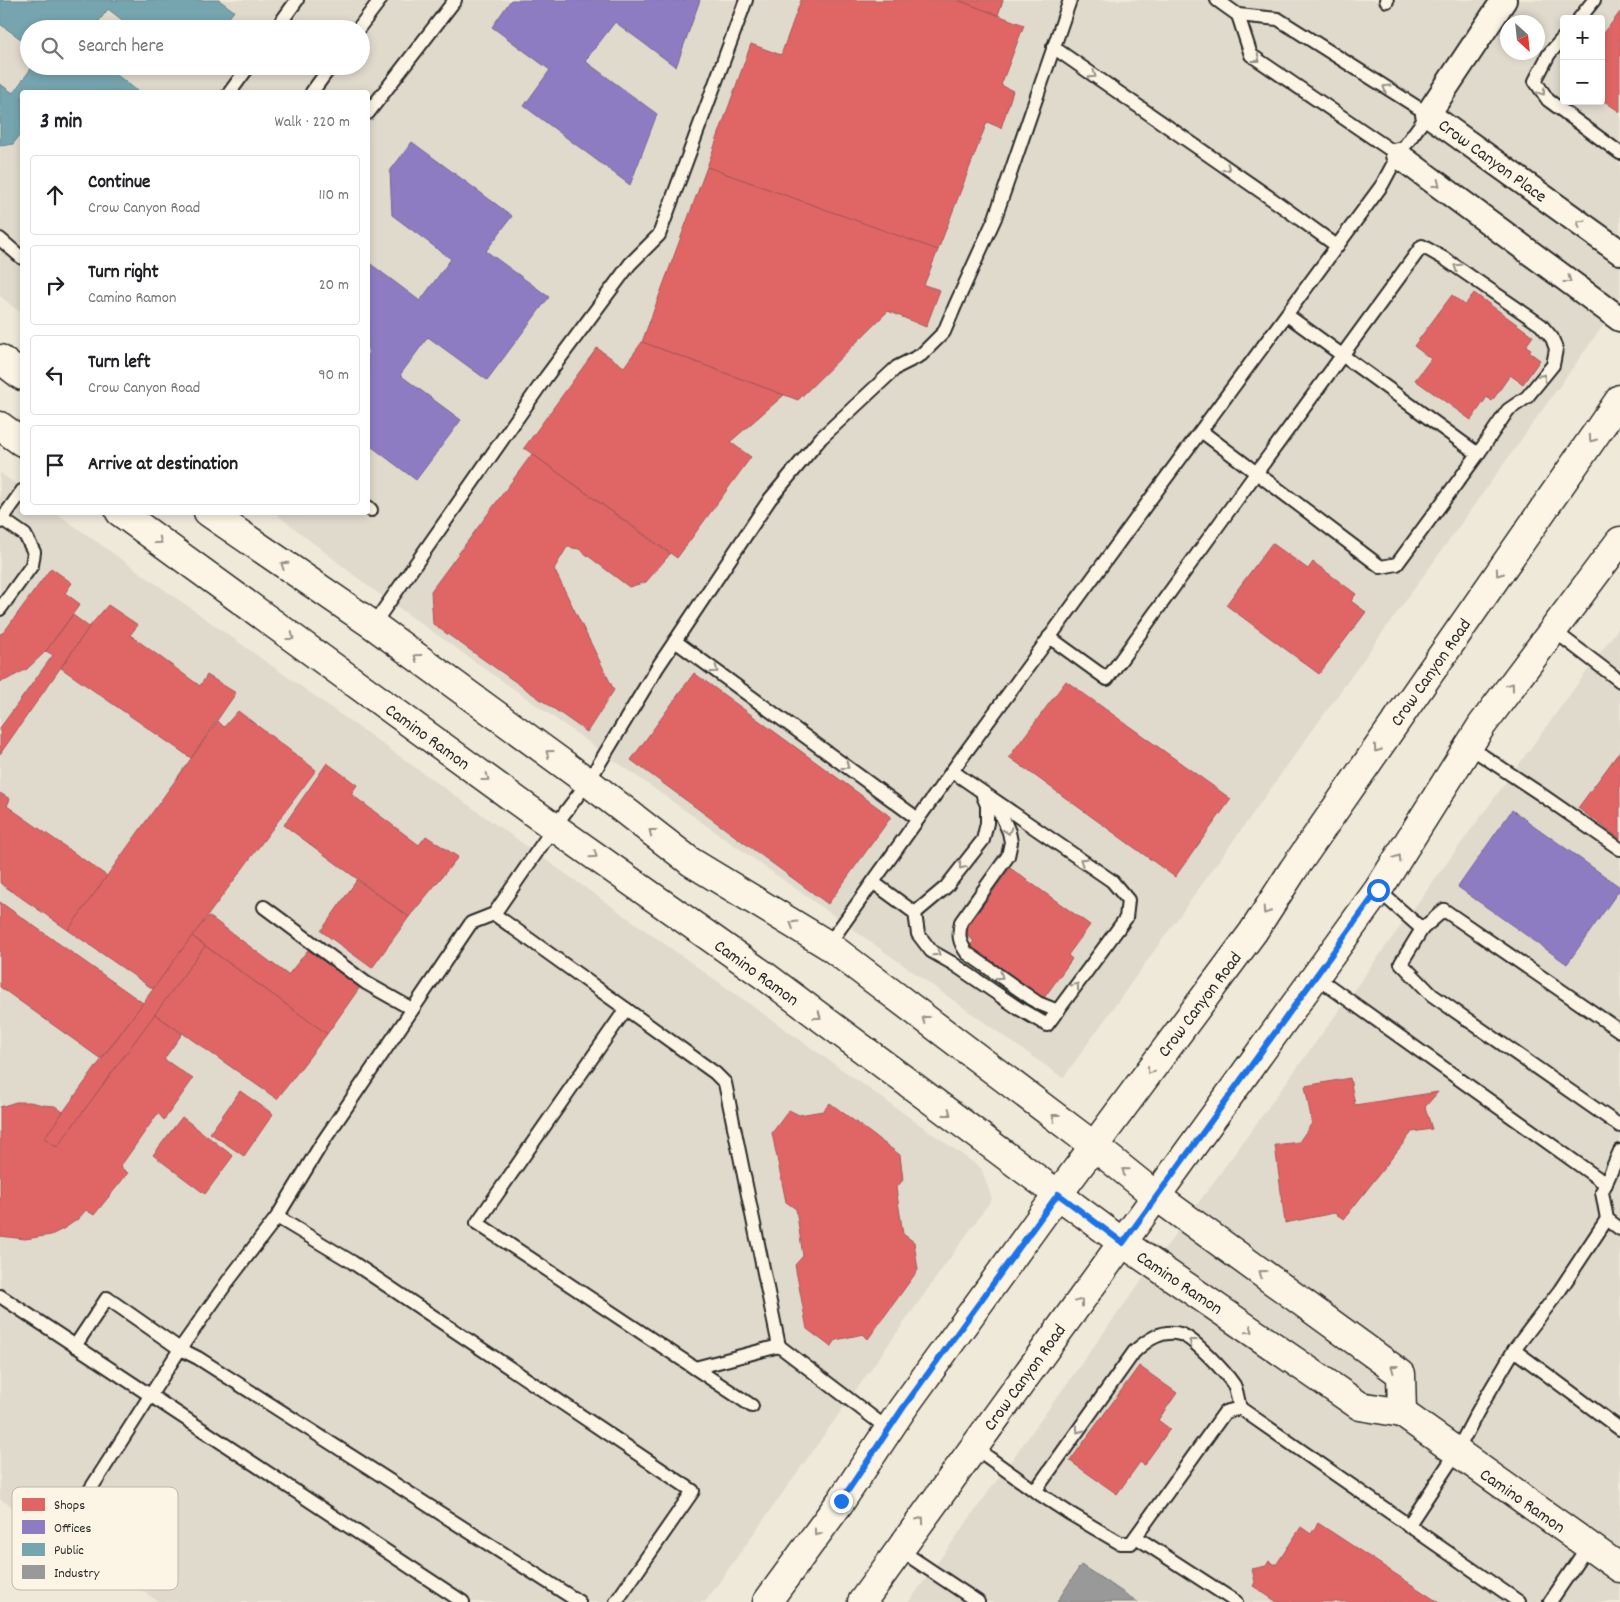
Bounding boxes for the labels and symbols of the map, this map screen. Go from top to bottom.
north arrow [1500,15,1545,60]
one-way arrow [1251,53,1260,62]
one-way arrow [1087,69,1097,78]
one-way arrow [1383,84,1392,94]
one-way arrow [1536,87,1546,96]
street label: Crow Canyon Place [1432,114,1551,210]
one-way arrow [1221,162,1230,171]
one-way arrow [1431,178,1441,187]
one-way arrow [1577,220,1586,229]
one-way arrow [1453,264,1463,273]
one-way arrow [1562,275,1571,283]
one-way arrow [1538,374,1546,383]
one-way arrow [1589,434,1598,443]
one-way arrow [153,535,163,544]
one-way arrow [280,561,289,571]
one-way arrow [1496,567,1505,577]
street label: Crow Canyon Road [1386,615,1479,732]
one-way arrow [285,631,294,639]
one-way arrow [414,654,423,664]
one-way arrow [709,664,719,673]
one-way arrow [1505,682,1514,692]
street label: Camino Ramon [379,699,474,777]
one-way arrow [1374,743,1383,753]
one-way arrow [546,751,555,759]
one-way arrow [840,760,850,769]
one-way arrow [480,772,490,781]
one-way arrow [1002,827,1012,835]
one-way arrow [649,829,658,838]
one-way arrow [588,849,598,858]
one-way arrow [1392,854,1401,863]
one-way arrow [1079,858,1089,867]
one-way arrow [960,860,968,869]
route start [1367,879,1390,902]
one-way arrow [1263,906,1272,915]
one-way arrow [790,921,799,930]
street label: Camino Ramon [708,935,803,1013]
one-way arrow [932,947,941,957]
street label: Crow Canyon Road [1153,948,1249,1063]
one-way arrow [994,970,1004,979]
one-way arrow [1070,982,1079,992]
one-way arrow [812,1010,822,1019]
one-way arrow [922,1016,931,1024]
one-way arrow [1147,1065,1155,1074]
one-way arrow [942,1107,952,1116]
one-way arrow [1052,1114,1061,1122]
one-way arrow [1122,1169,1131,1177]
street label: Camino Ramon [1130,1246,1227,1322]
one-way arrow [1258,1270,1268,1279]
one-way arrow [1074,1299,1082,1308]
street label: Crow Canyon Road [979,1320,1073,1437]
one-way arrow [1244,1324,1253,1333]
one-way arrow [1189,1340,1198,1348]
one-way arrow [1390,1365,1400,1374]
one-way arrow [1076,1424,1085,1434]
street label: Camino Ramon [1474,1463,1569,1541]
legend [12,1487,178,1590]
route end [830,1490,853,1513]
text: Shops [54,1496,85,1516]
one-way arrow [915,1516,924,1526]
text: Offices [54,1519,91,1539]
one-way arrow [814,1528,823,1537]
text: Public [54,1541,84,1561]
text: Industry [54,1564,100,1584]

